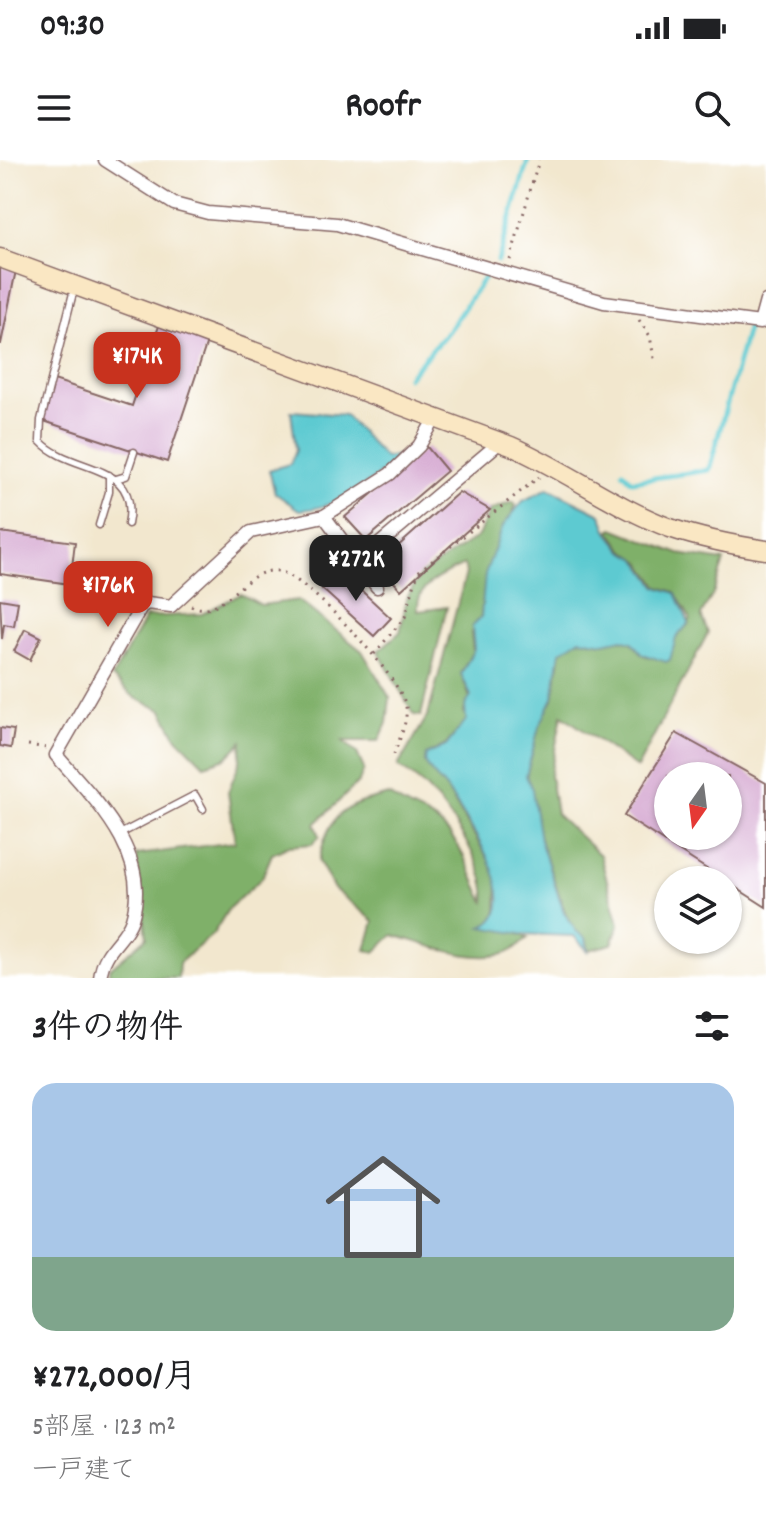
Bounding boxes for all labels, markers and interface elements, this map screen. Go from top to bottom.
text: 09:30 [40,7,105,50]
text: Roofr [345,82,421,134]
icon: menu [32,86,76,130]
icon: search [690,86,734,130]
pin: ¥174K [81,332,193,400]
text: ¥174K [111,339,163,376]
pin: ¥272K [300,535,412,603]
text: ¥272K [327,542,385,579]
pin: ¥176K [52,561,164,629]
text: ¥176K [82,568,135,605]
north arrow [654,762,742,850]
map controls [654,762,742,954]
button: layers [654,866,742,954]
icon: filters [690,1004,734,1048]
text: 3件の物件 [32,1006,183,1055]
icon: home [311,1135,455,1279]
text: ¥272,000/月 [32,1355,197,1404]
text: 5部屋 · 123 m² [32,1410,176,1447]
text: 一戸建て [32,1453,136,1490]

